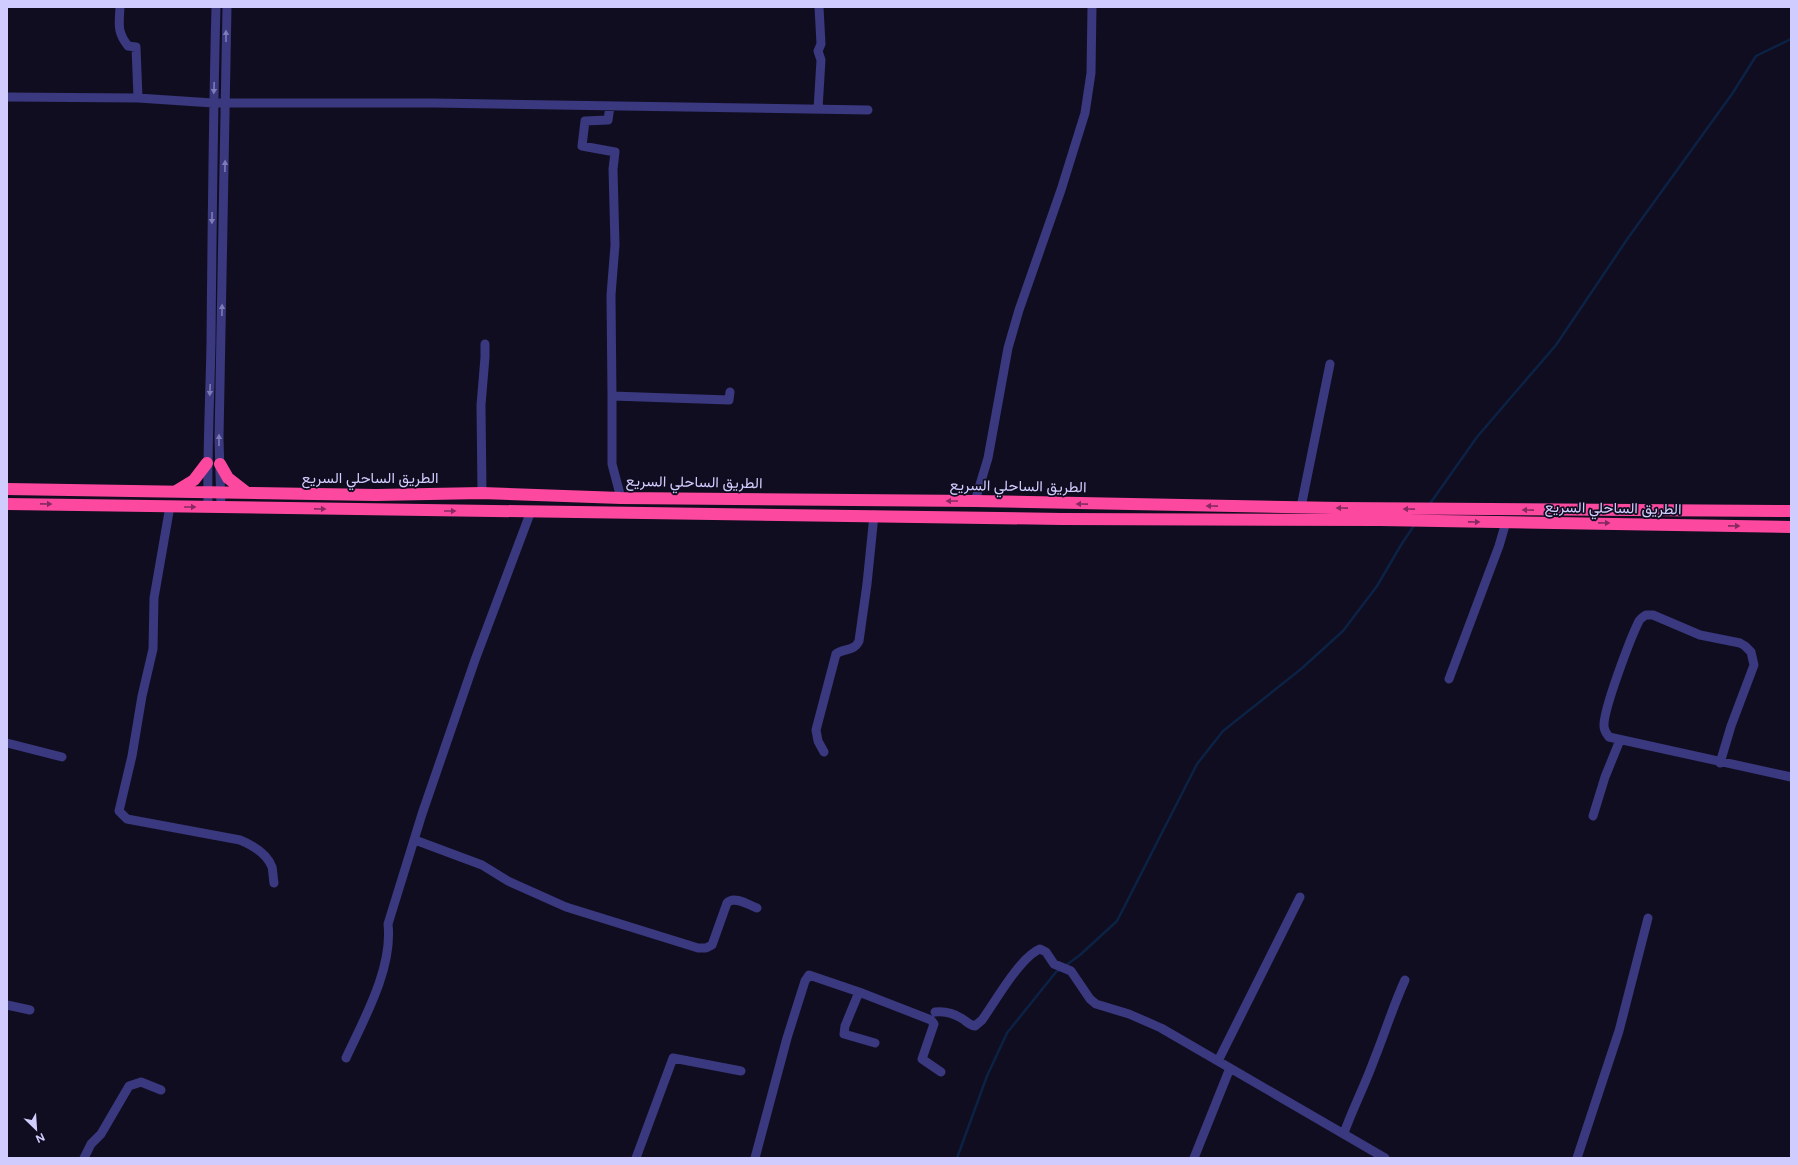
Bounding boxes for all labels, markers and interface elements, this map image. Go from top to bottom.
one-way arrow [223,30,230,42]
one-way arrow [210,82,217,94]
one-way arrow [222,159,228,172]
one-way arrow [209,212,215,225]
one-way arrow [219,303,225,316]
one-way arrow [207,384,213,397]
one-way arrow [216,433,222,446]
street label: الطريق الساحلي السريع [301,469,439,491]
street label: الطريق الساحلي السريع [625,472,763,496]
street label: الطريق الساحلي السريع [949,476,1087,500]
one-way arrow [945,498,958,504]
street label: الطريق الساحلي السريع [1544,498,1682,522]
one-way arrow [40,501,52,508]
one-way arrow [1075,501,1088,507]
one-way arrow [1205,503,1218,509]
one-way arrow [184,504,197,510]
one-way arrow [1335,505,1348,511]
one-way arrow [314,506,327,512]
one-way arrow [1402,506,1415,512]
one-way arrow [1521,507,1534,513]
one-way arrow [444,508,457,514]
one-way arrow [1468,519,1481,525]
one-way arrow [1598,520,1610,527]
one-way arrow [1728,523,1741,529]
north arrow [16,1109,56,1149]
text: N [33,1130,47,1145]

